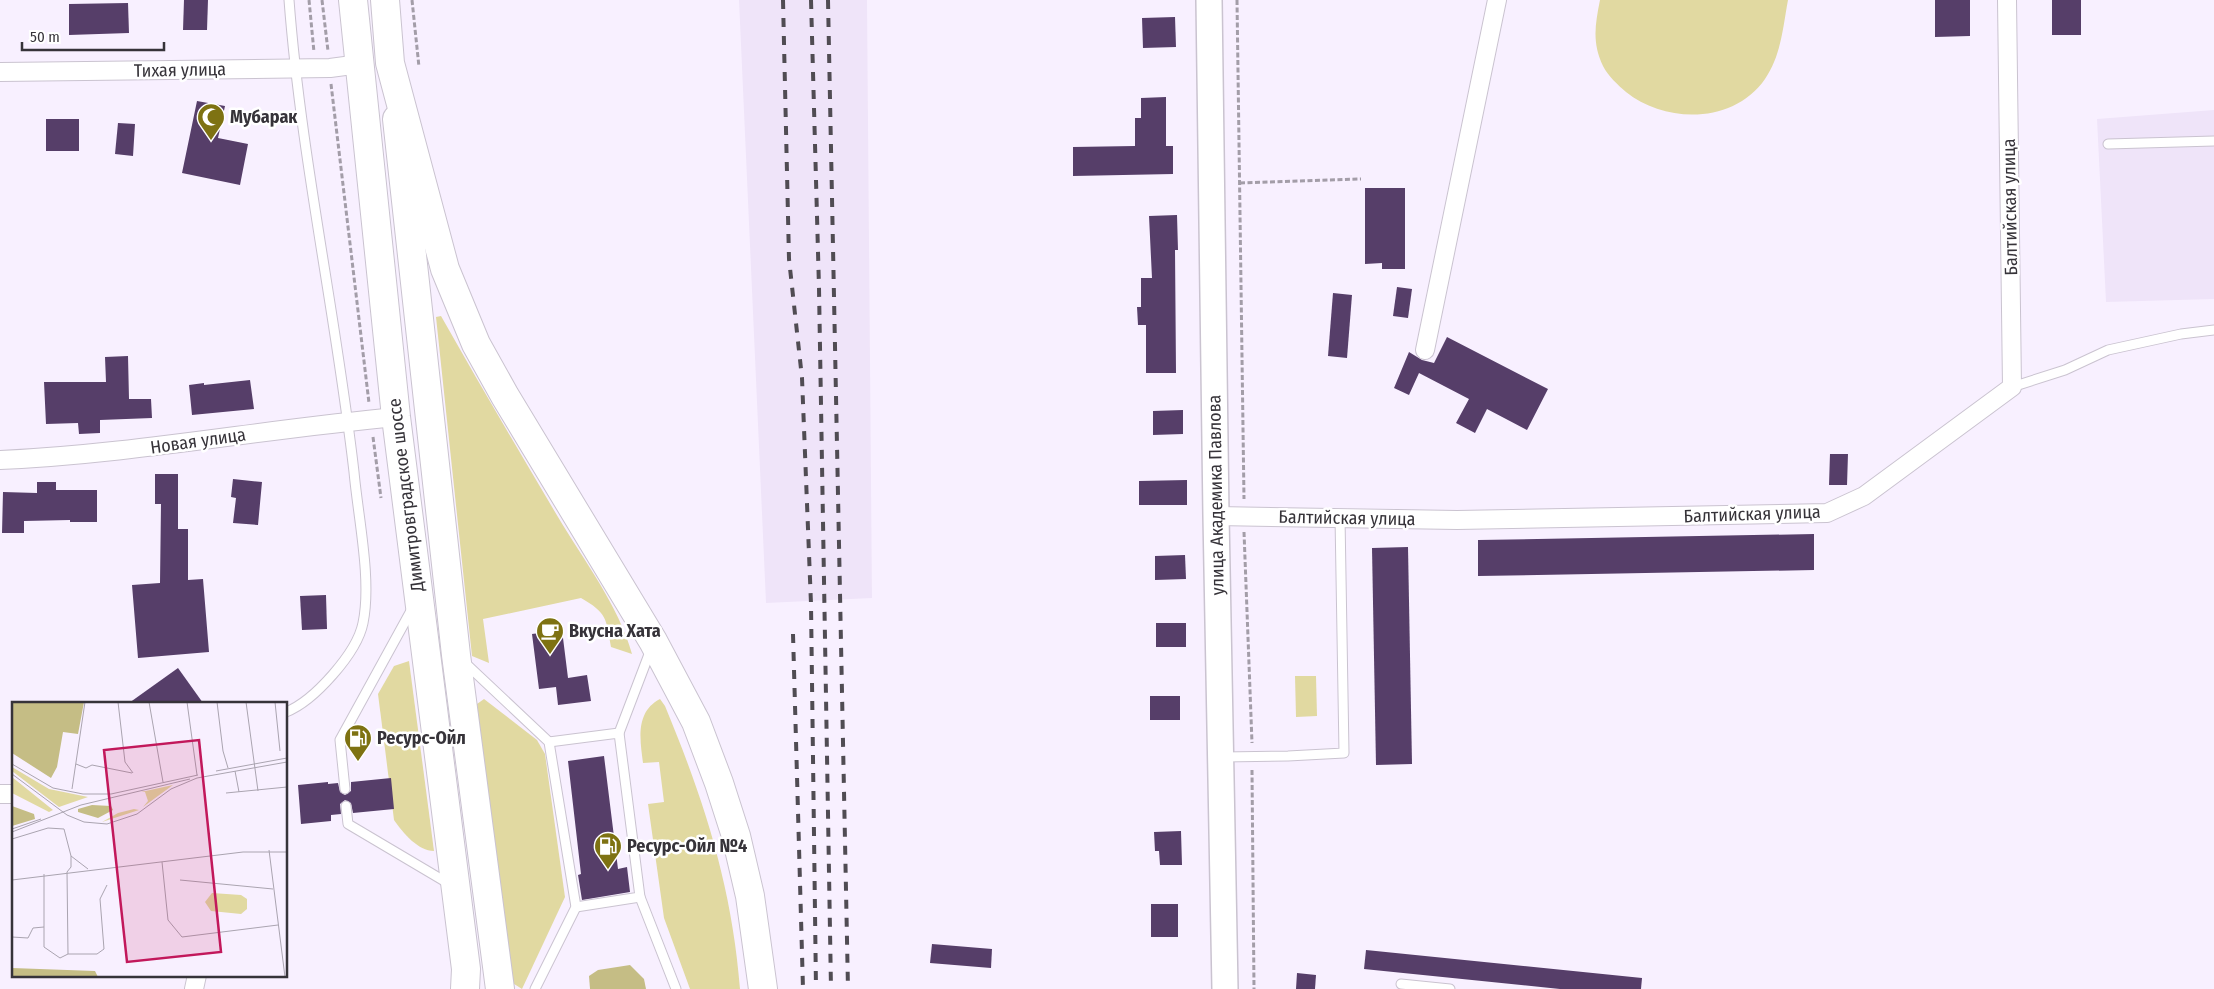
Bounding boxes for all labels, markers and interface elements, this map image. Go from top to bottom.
scale bar [22,20,165,52]
text: 50 m [30,28,60,46]
street label: Тихая улица [134,58,226,82]
mosque icon: Мубарак [196,102,226,141]
place label: Мубарак [230,106,298,128]
street label: Балтийская улица [1998,138,2022,276]
street label: улица Академика Павлова [1203,394,1229,595]
street label: Димитровградское шоссе [383,397,429,594]
street label: Новая улица [149,423,247,459]
street label: Балтийская улица [1683,501,1821,527]
street label: Балтийская улица [1278,506,1416,530]
cafe icon: Вкусна Хата [535,616,565,655]
place label: Вкусна Хата [569,620,661,642]
inset map [12,702,288,976]
fuel station icon: Ресурс-Ойл [343,723,373,762]
place label: Ресурс-Ойл [377,727,466,749]
fuel station icon: Ресурс-Ойл №4 [593,831,623,870]
place label: Ресурс-Ойл №4 [627,835,747,857]

